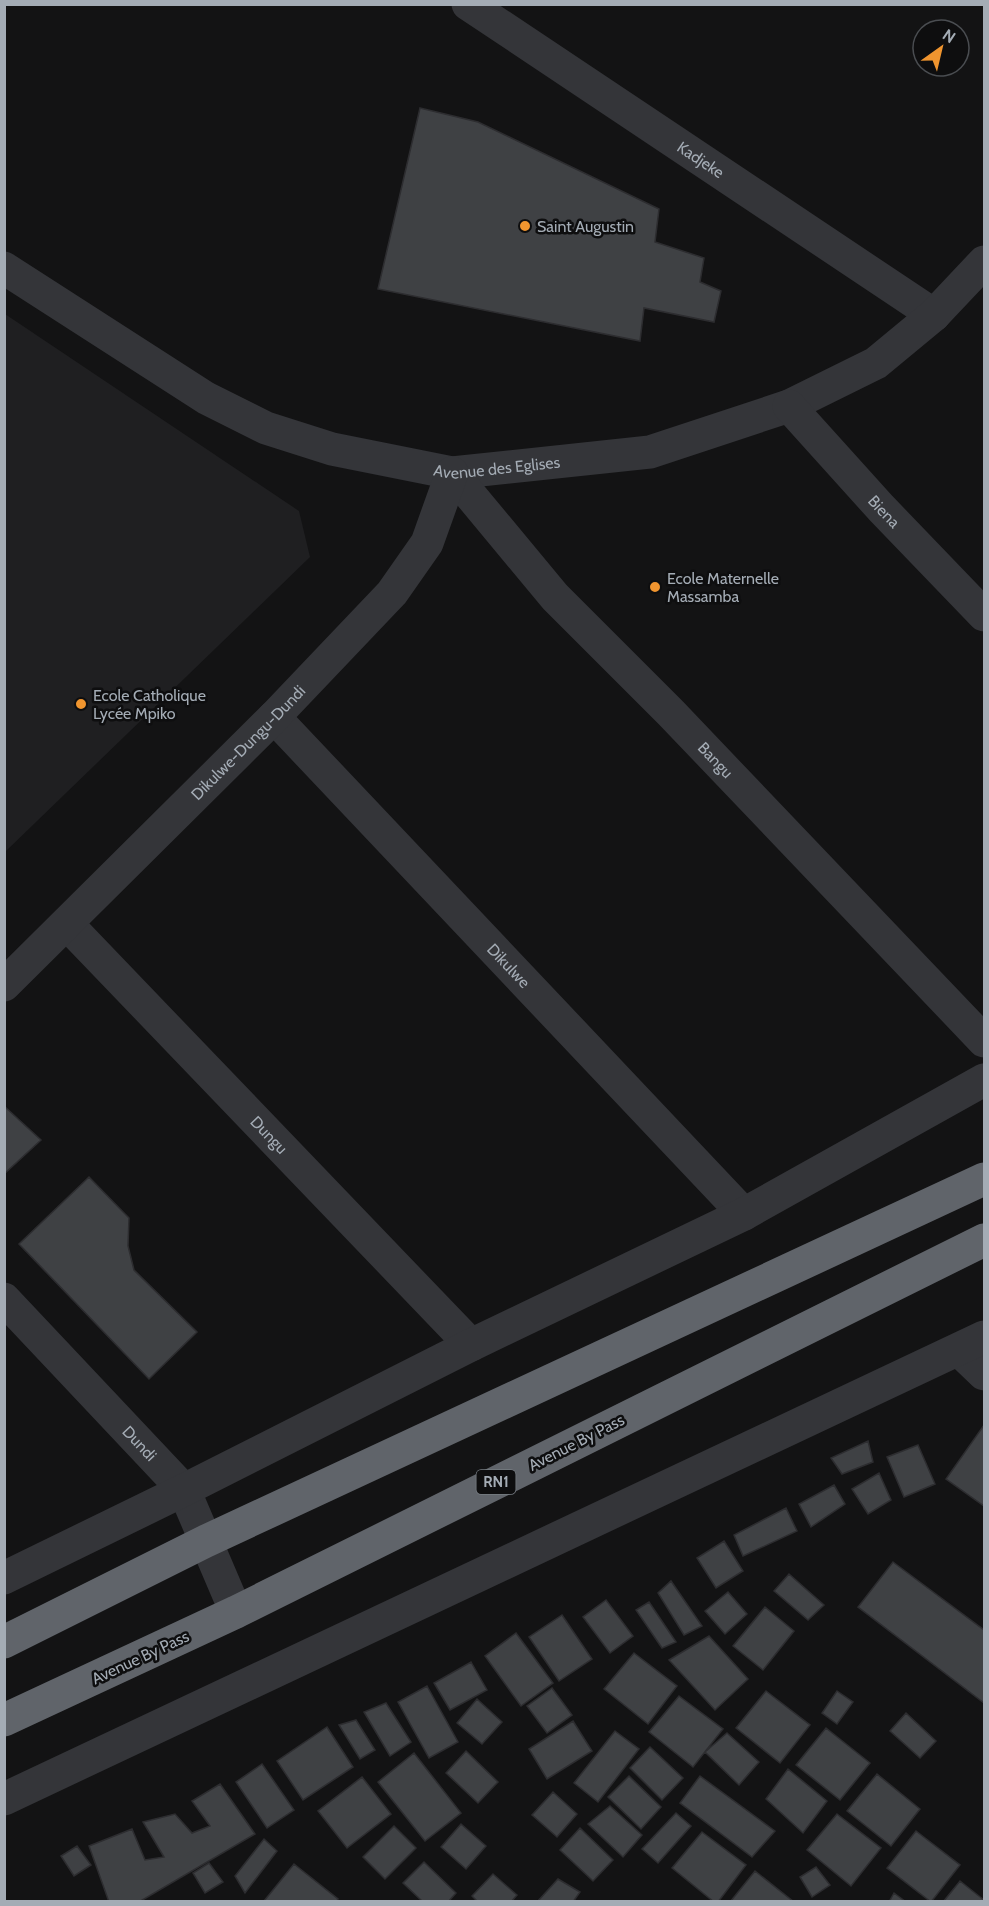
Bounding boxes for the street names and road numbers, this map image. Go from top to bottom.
street label: Kadjeke [674,137,728,182]
street label: Avenue des Eglises [432,453,561,483]
street label: Biena [864,491,904,532]
street label: Dikulwe-Dungu-Dundi [187,681,309,804]
street label: Bangu [694,738,737,782]
street label: Dikulwe [483,940,534,992]
street label: Dungu [246,1112,291,1158]
street label: Avenue By Pass [525,1410,628,1475]
street label: Dundi [118,1422,160,1465]
road number: RN1 [476,1470,516,1494]
street label: Avenue By Pass [89,1626,192,1688]

